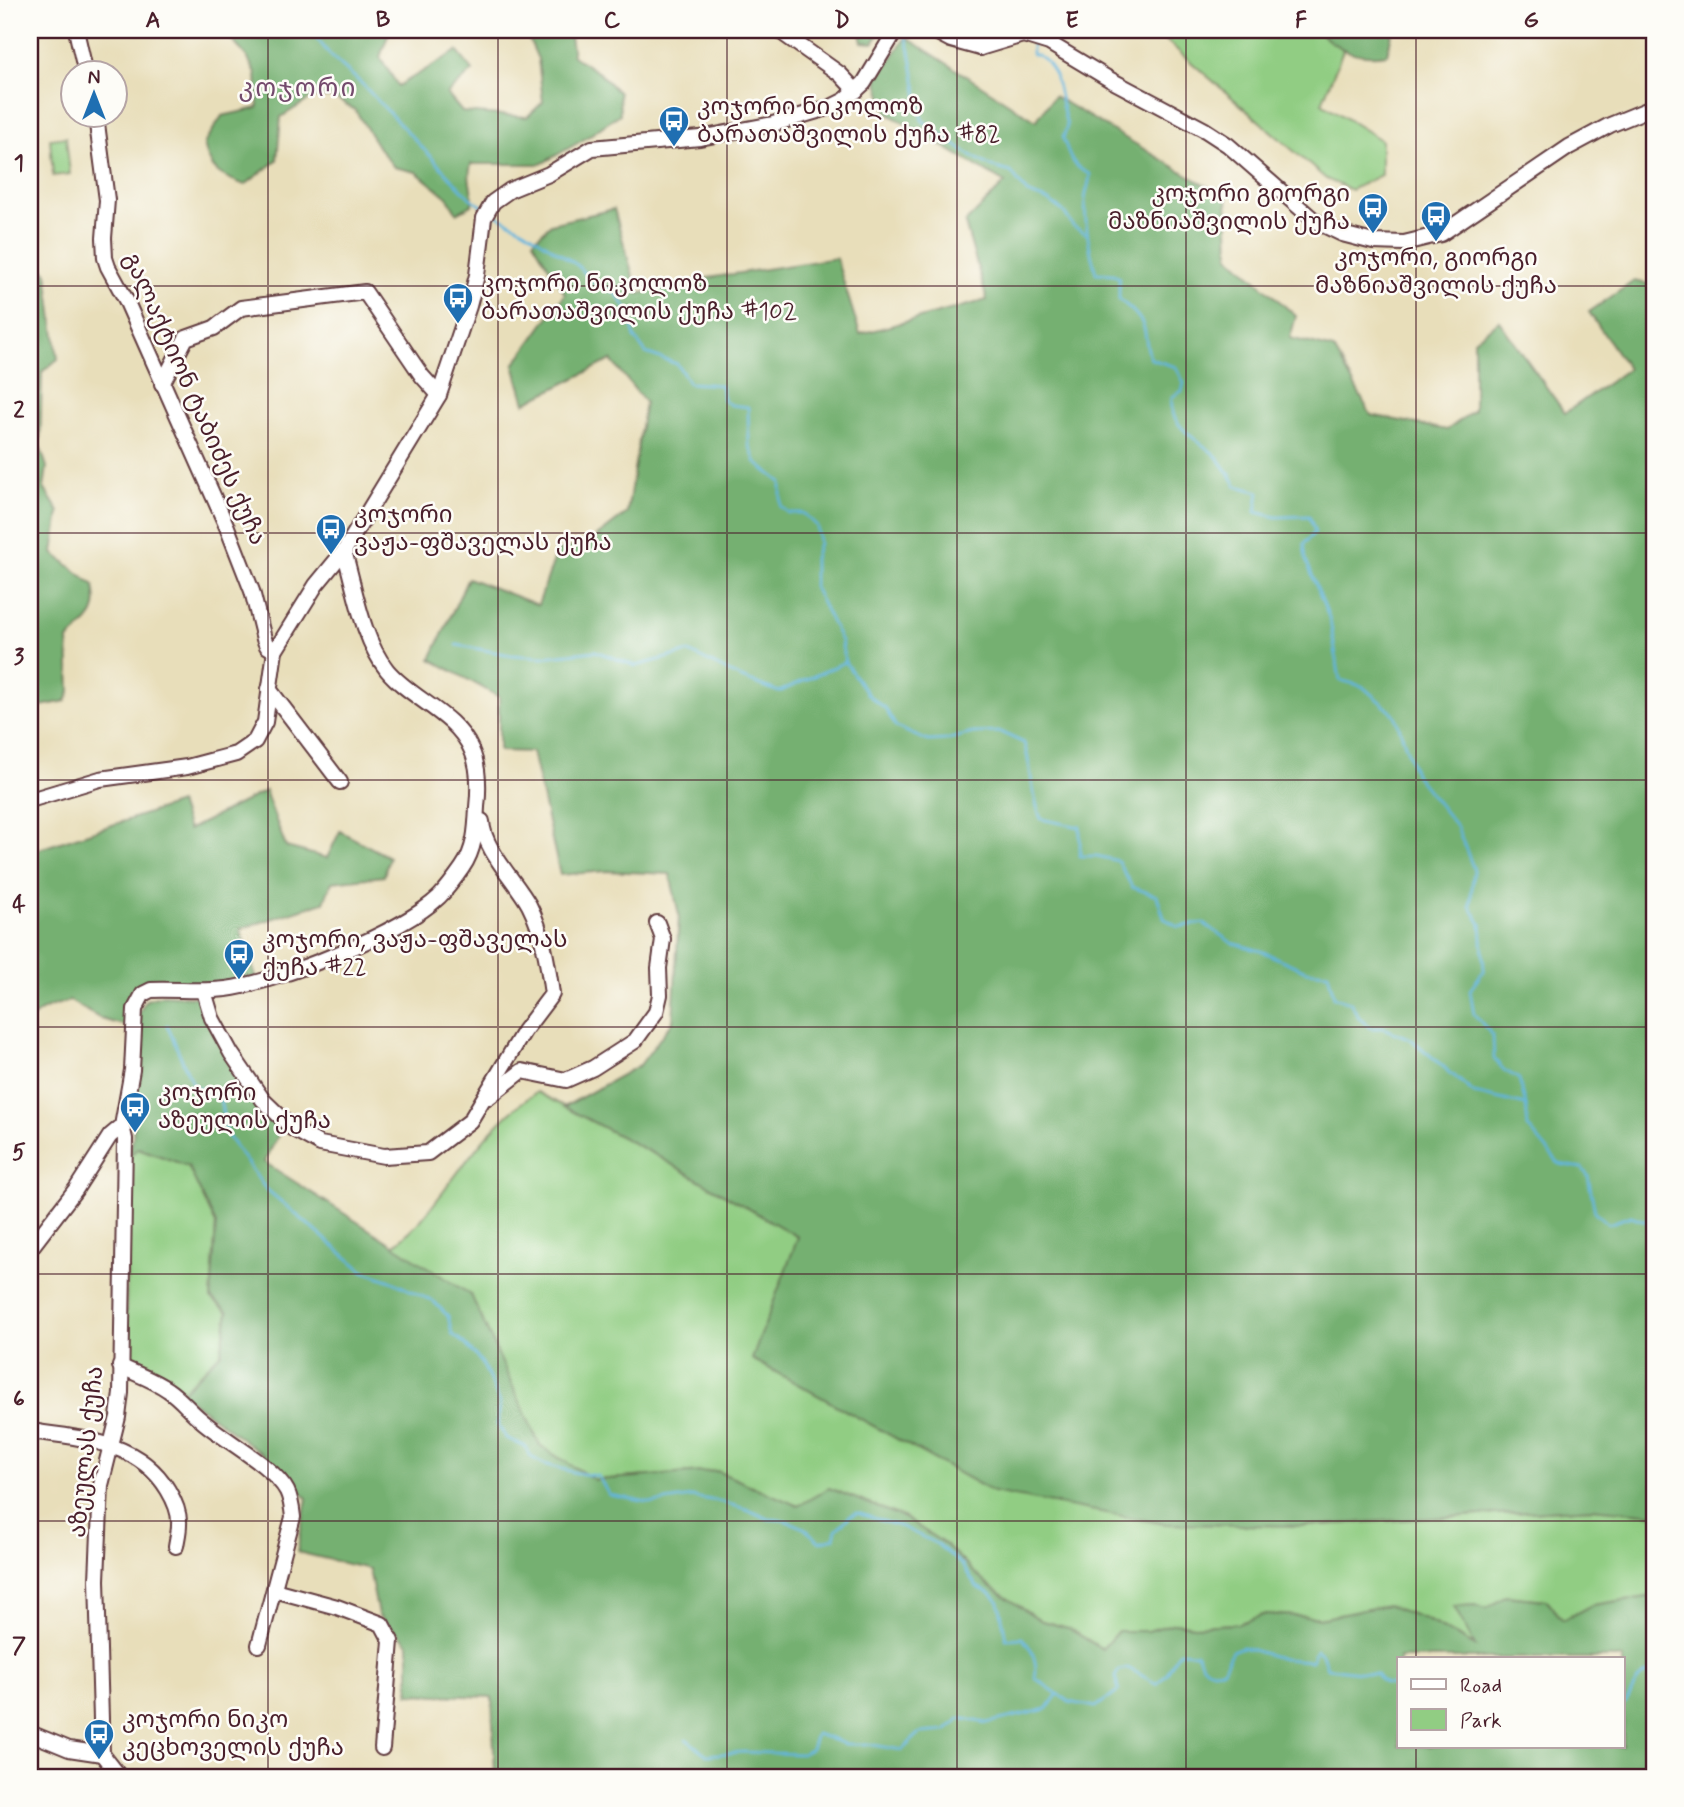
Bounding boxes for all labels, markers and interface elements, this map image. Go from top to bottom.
text: A [145,6,161,36]
text: B [376,6,391,36]
text: C [604,6,621,36]
text: D [834,6,850,36]
text: E [1065,6,1079,36]
text: F [1295,6,1307,36]
text: G [1523,6,1539,36]
north arrow [60,60,130,130]
text: N [88,66,100,91]
district label: კოჯორი [239,72,357,106]
place label: კოჯორი ნიკოლოზ ბარათაშვილის ქუჩა #82 [697,92,1000,151]
bus stop icon: კოჯორი ნიკოლოზ ბარათაშვილის ქუჩა #82 [657,104,691,148]
text: 1 [14,149,24,179]
place label: კოჯორი გიორგი მაზნიაშვილის ქუჩა [1108,179,1350,238]
bus stop icon: კოჯორი გიორგი მაზნიაშვილის ქუჩა [1356,191,1390,235]
bus stop icon: კოჯორი, გიორგი მაზნიაშვილის ქუჩა [1419,199,1453,243]
place label: კოჯორი, გიორგი მაზნიაშვილის ქუჩა [1315,243,1557,302]
street label: გალაქტიონ ტაბიძეს ქუჩა [115,248,273,550]
place label: კოჯორი ნიკოლოზ ბარათაშვილის ქუჩა #102 [481,269,797,328]
bus stop icon: კოჯორი ნიკოლოზ ბარათაშვილის ქუჩა #102 [441,281,475,325]
text: 2 [13,396,25,426]
place label: კოჯორი ვაჟა-ფშაველას ქუჩა [354,500,612,559]
bus stop icon: კოჯორი ვაჟა-ფშაველას ქუჩა [314,512,348,556]
text: 3 [14,643,25,673]
text: 4 [12,890,26,920]
place label: კოჯორი, ვაჟა-ფშაველას ქუჩა #22 [262,925,567,984]
bus stop icon: კოჯორი, ვაჟა-ფშაველას ქუჩა #22 [222,937,256,981]
place label: კოჯორი აზეულის ქუჩა [158,1078,331,1137]
bus stop icon: კოჯორი აზეულის ქუჩა [118,1090,152,1134]
text: 5 [12,1138,26,1168]
street label: აზეულას ქუჩა [63,1365,111,1539]
text: 6 [13,1385,25,1415]
text: 7 [12,1632,26,1662]
legend [1397,1657,1624,1748]
text: Road [1460,1672,1502,1700]
place label: კოჯორი ნიკო კეცხოველის ქუჩა [122,1705,344,1764]
text: Park [1460,1707,1502,1735]
bus stop icon: კოჯორი ნიკო კეცხოველის ქუჩა [82,1717,116,1761]

